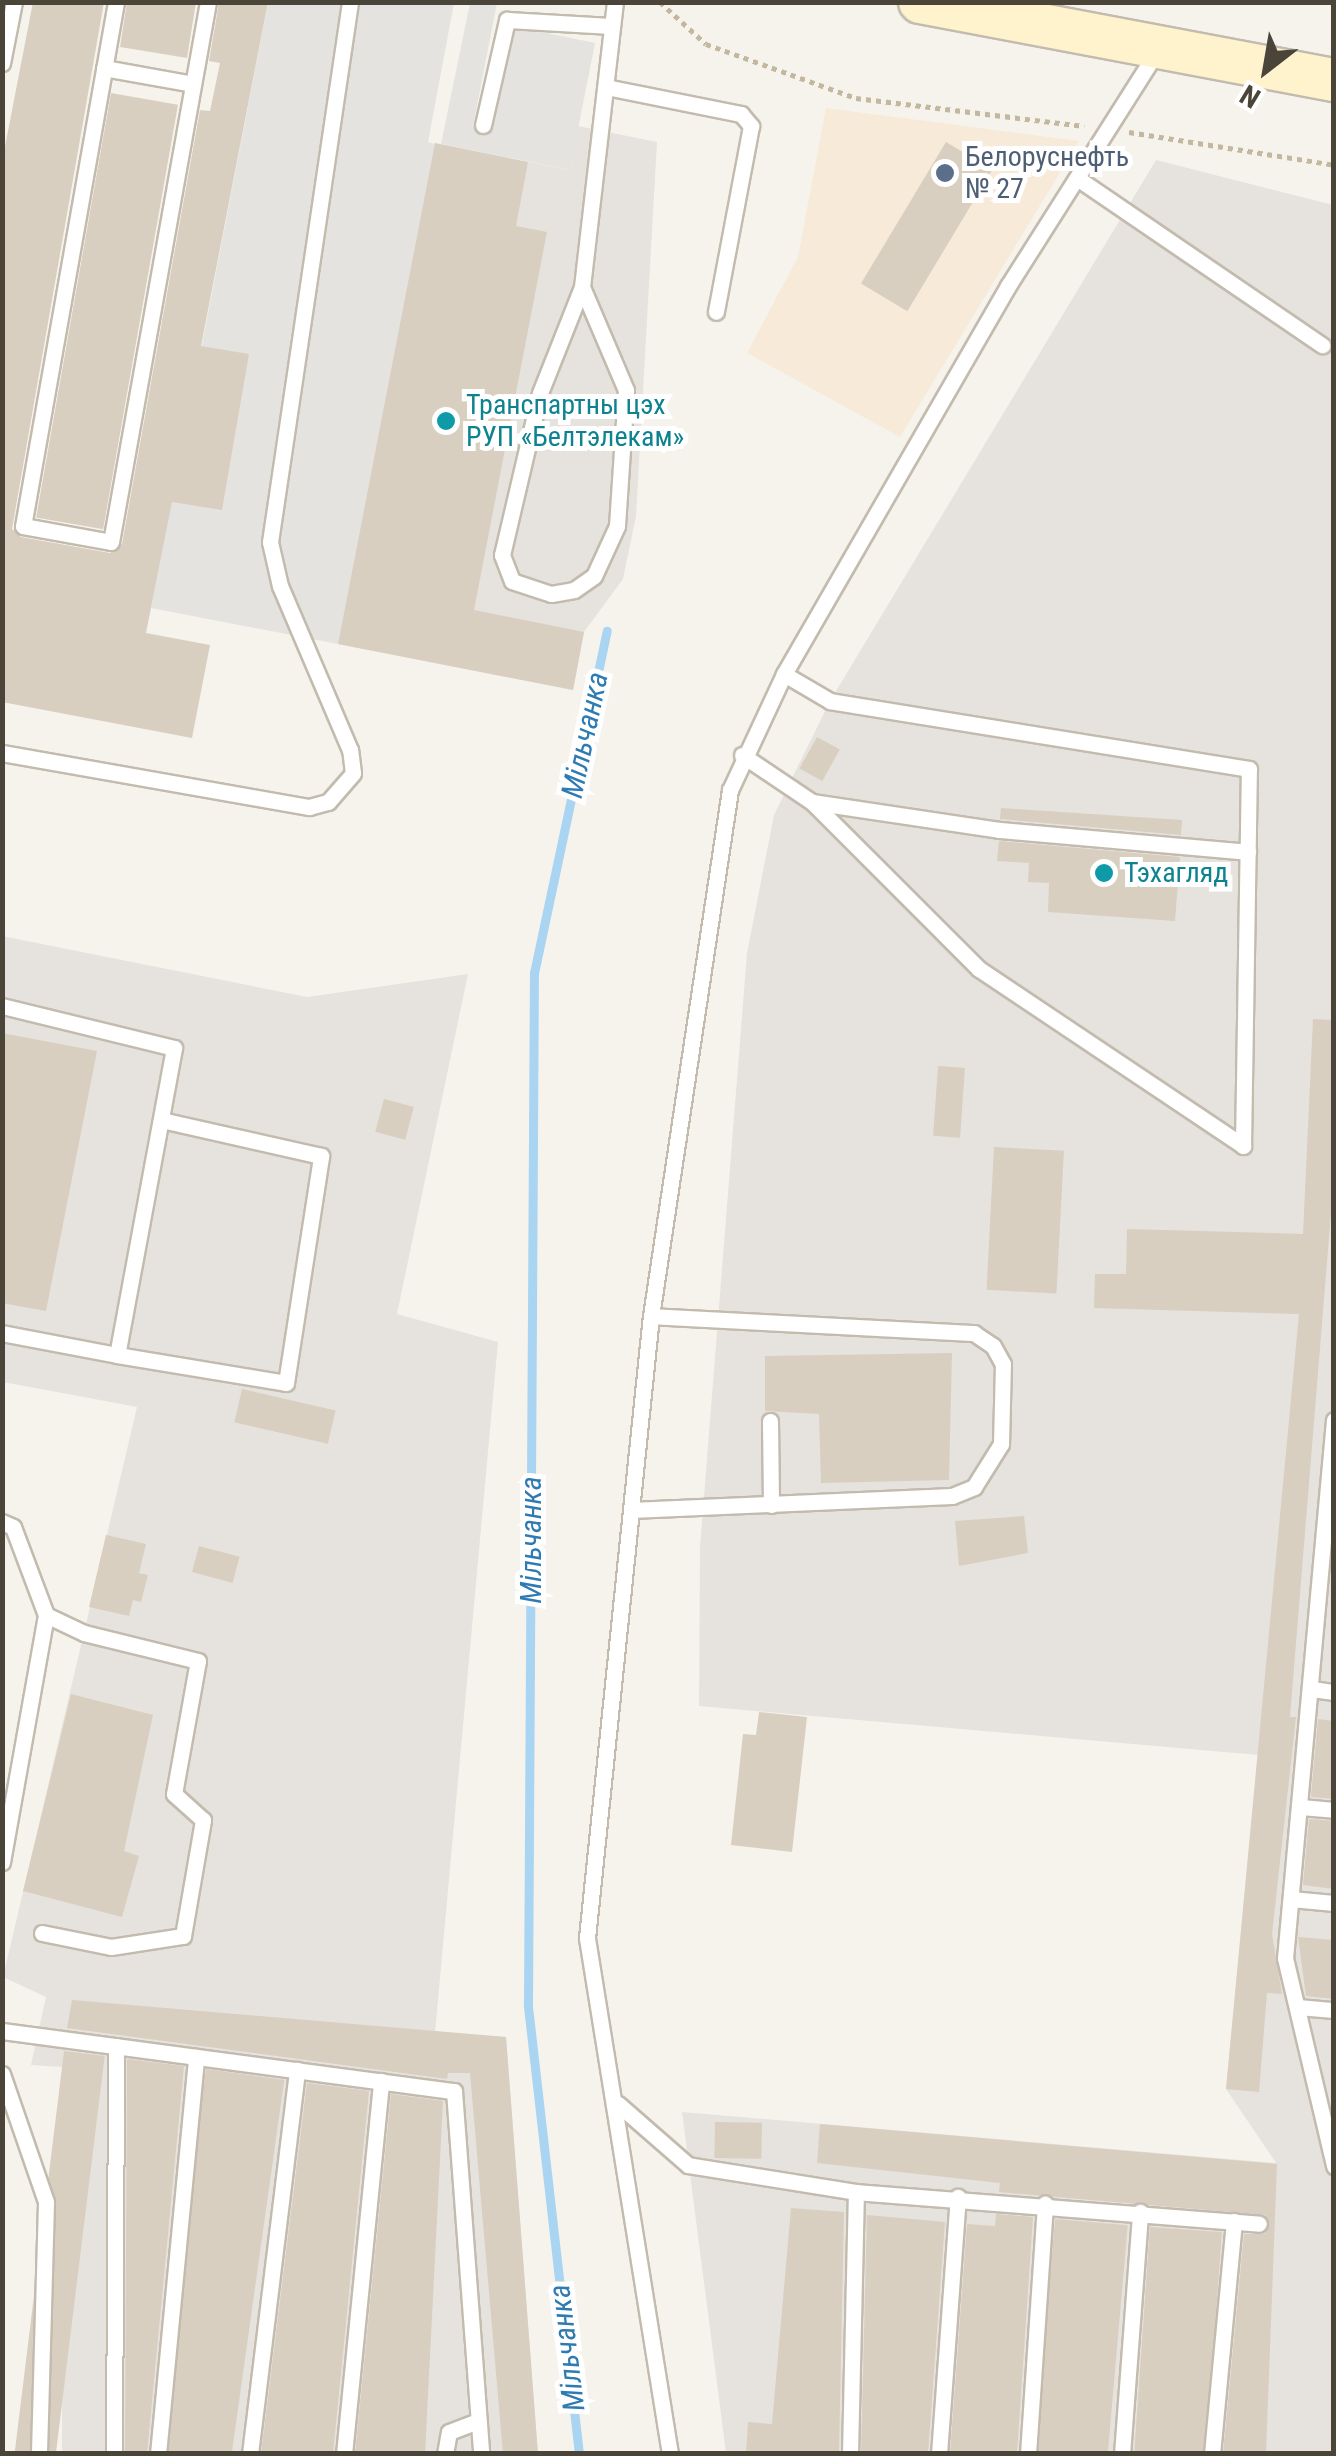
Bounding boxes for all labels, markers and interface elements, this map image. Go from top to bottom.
north arrow [1216,20,1316,120]
text: N [1234,78,1266,115]
place label: Белоруснефть № 27 [965,140,1129,206]
marker: Белоруснефть № 27 [934,162,956,184]
place label: Транспартны цэх РУП «Белтэлекам» [466,388,684,454]
marker: Транспартны цэх РУП «Белтэлекам» [435,410,457,432]
water label: Мільчанка [554,669,616,801]
place label: Тэхагляд [1124,856,1228,890]
marker: Тэхагляд [1093,862,1115,884]
water label: Мільчанка [513,1476,549,1604]
water label: Мільчанка [541,2283,593,2413]

